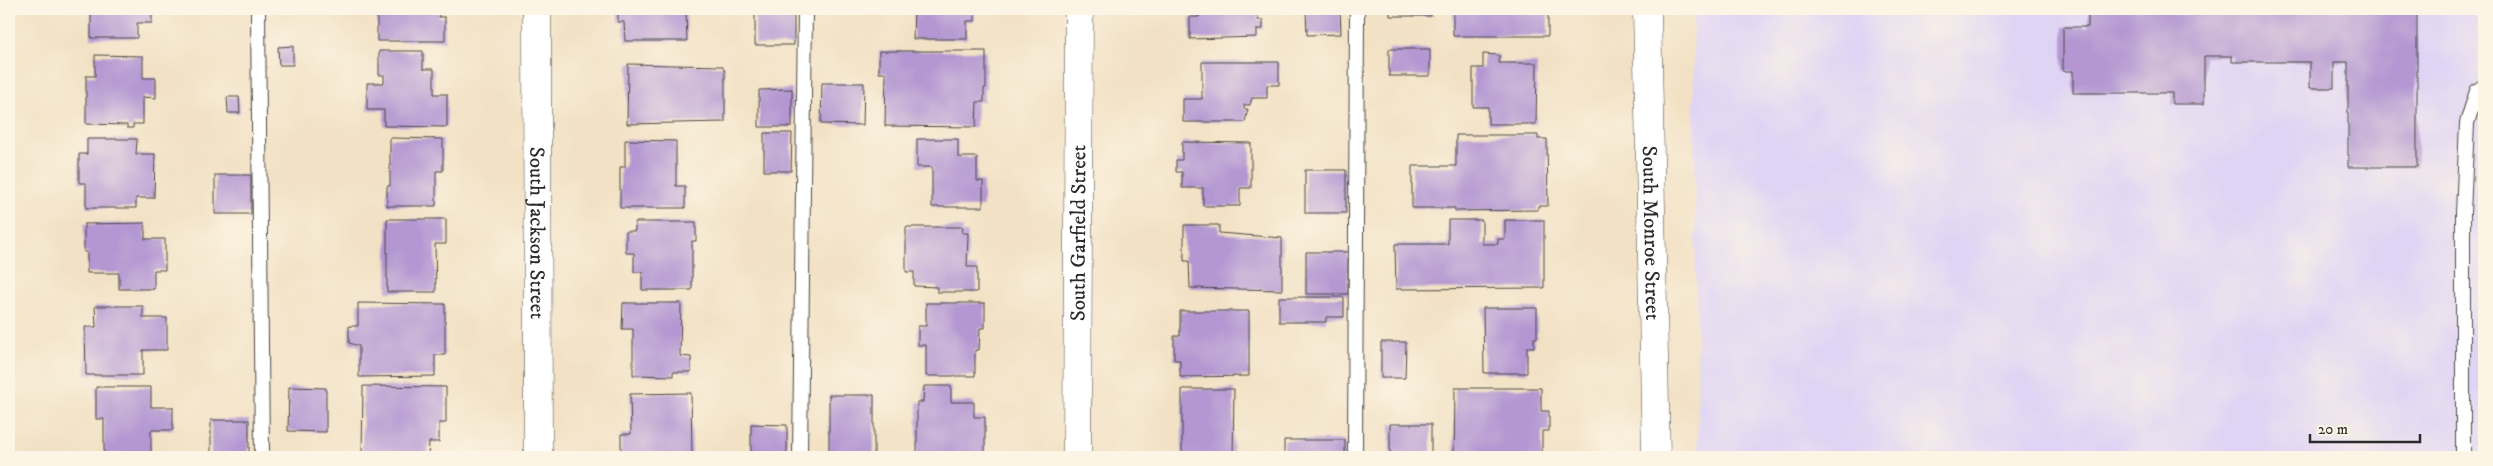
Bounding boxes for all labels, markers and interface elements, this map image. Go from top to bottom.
street label: South Garfield Street [1066,144,1092,321]
street label: South Monroe Street [1636,145,1665,321]
street label: South Jackson Street [523,147,550,320]
scale bar [2310,411,2420,443]
text: 20 m [2318,420,2348,439]

